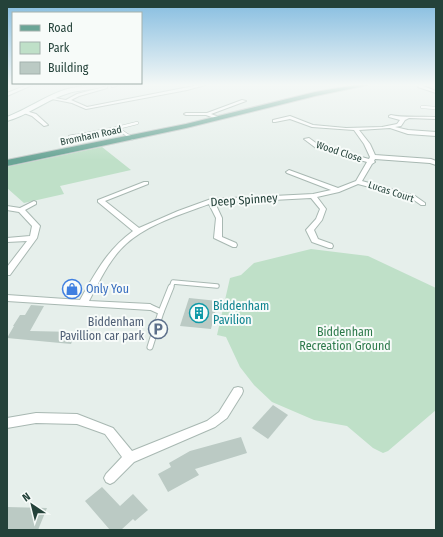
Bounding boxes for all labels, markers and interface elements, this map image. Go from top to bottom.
legend [12,12,142,84]
text: Road [48,21,73,35]
text: Park [48,41,70,55]
text: Building [48,61,89,75]
street label: Bromham Road [59,124,123,148]
street label: Wood Close [314,139,364,165]
street label: Lucas Court [367,179,416,205]
street label: Deep Spinney [210,191,279,209]
shop icon: Only You [61,278,83,300]
place label: Only You [86,282,129,296]
place label: Biddenham Pavilion [213,299,269,327]
building icon: Biddenham Pavilion [188,302,210,324]
place label: Biddenham Pavillion car park [60,315,144,343]
parking icon: Biddenham Pavillion car park [147,318,169,340]
park label: Biddenham Recreation Ground [299,325,391,353]
north arrow [12,485,52,525]
text: N [20,490,33,504]

